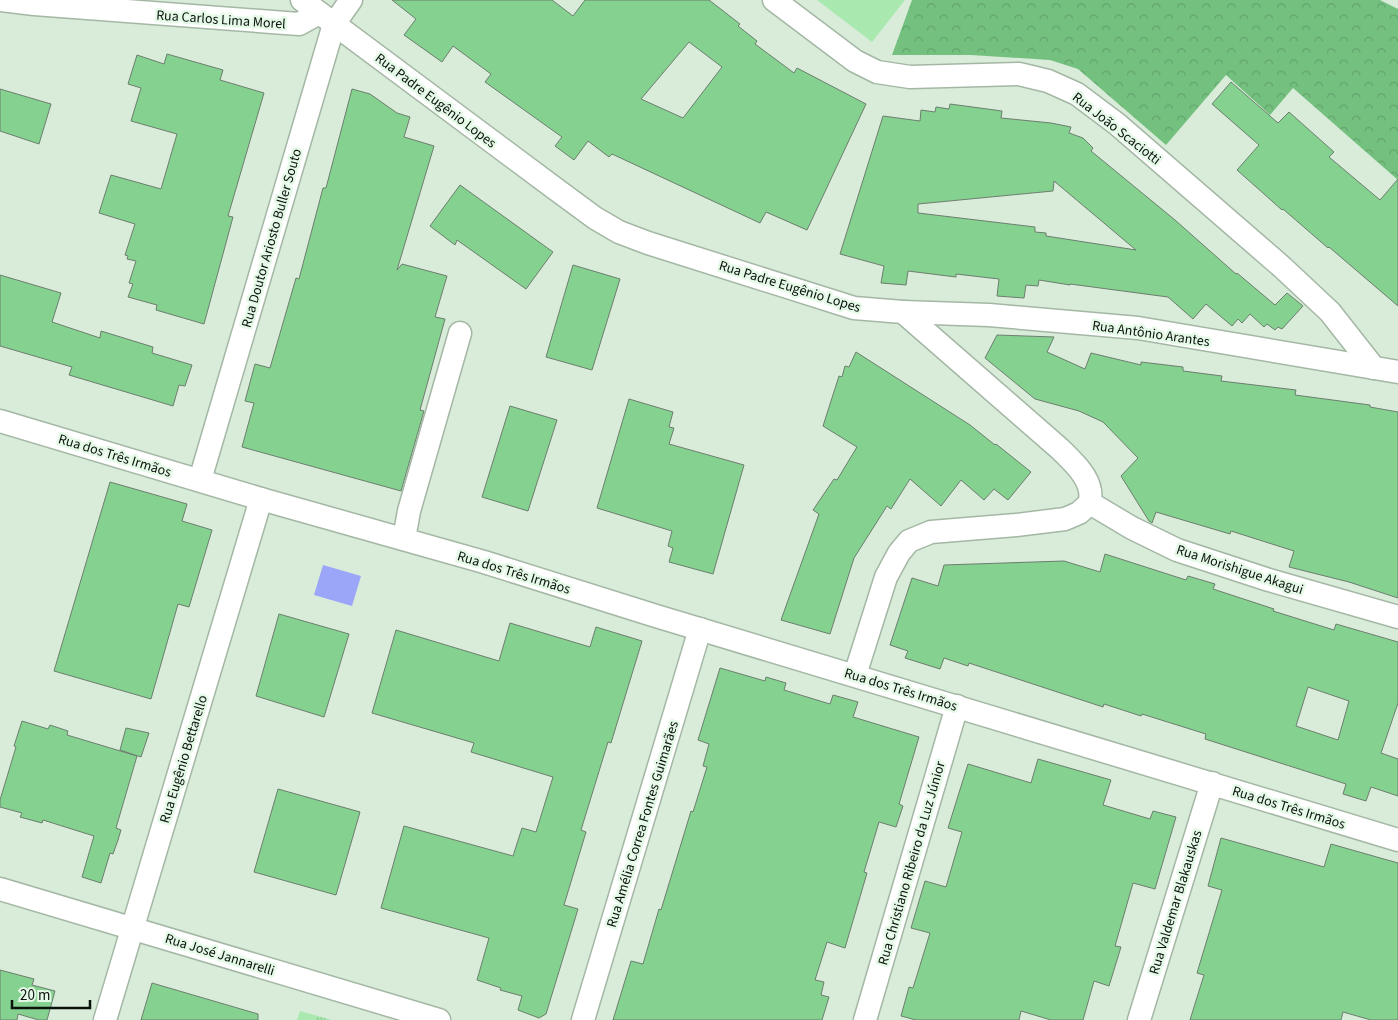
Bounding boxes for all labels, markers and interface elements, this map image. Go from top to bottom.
street label: Rua Carlos Lima Morel [155,5,287,35]
street label: Rua Padre Eugênio Lopes [371,49,500,153]
street label: Rua João Scaciotti [1068,88,1165,170]
street label: Rua Doutor Ariosto Buller Souto [237,146,307,330]
street label: Rua Padre Eugênio Lopes [716,256,863,318]
street label: Rua Antônio Arantes [1091,316,1211,352]
street label: Rua dos Três Irmãos [56,429,174,483]
street label: Rua Morishigue Akagui [1174,540,1306,600]
street label: Rua dos Três Irmãos [455,546,573,600]
street label: Rua dos Três Irmãos [842,663,960,717]
street label: Rua Eugênio Bettarello [155,693,213,826]
street label: Rua Amélia Correa Fontes Guimarães [602,718,684,930]
street label: Rua Christiano Ribeiro da Luz Júnior [873,759,951,968]
street label: Rua dos Três Irmãos [1230,781,1348,835]
street label: Rua Valdemar Blakauskas [1144,828,1207,977]
street label: Rua José Jannarelli [162,929,277,981]
scale bar [12,978,90,1010]
text: 20 m [20,985,50,1006]

